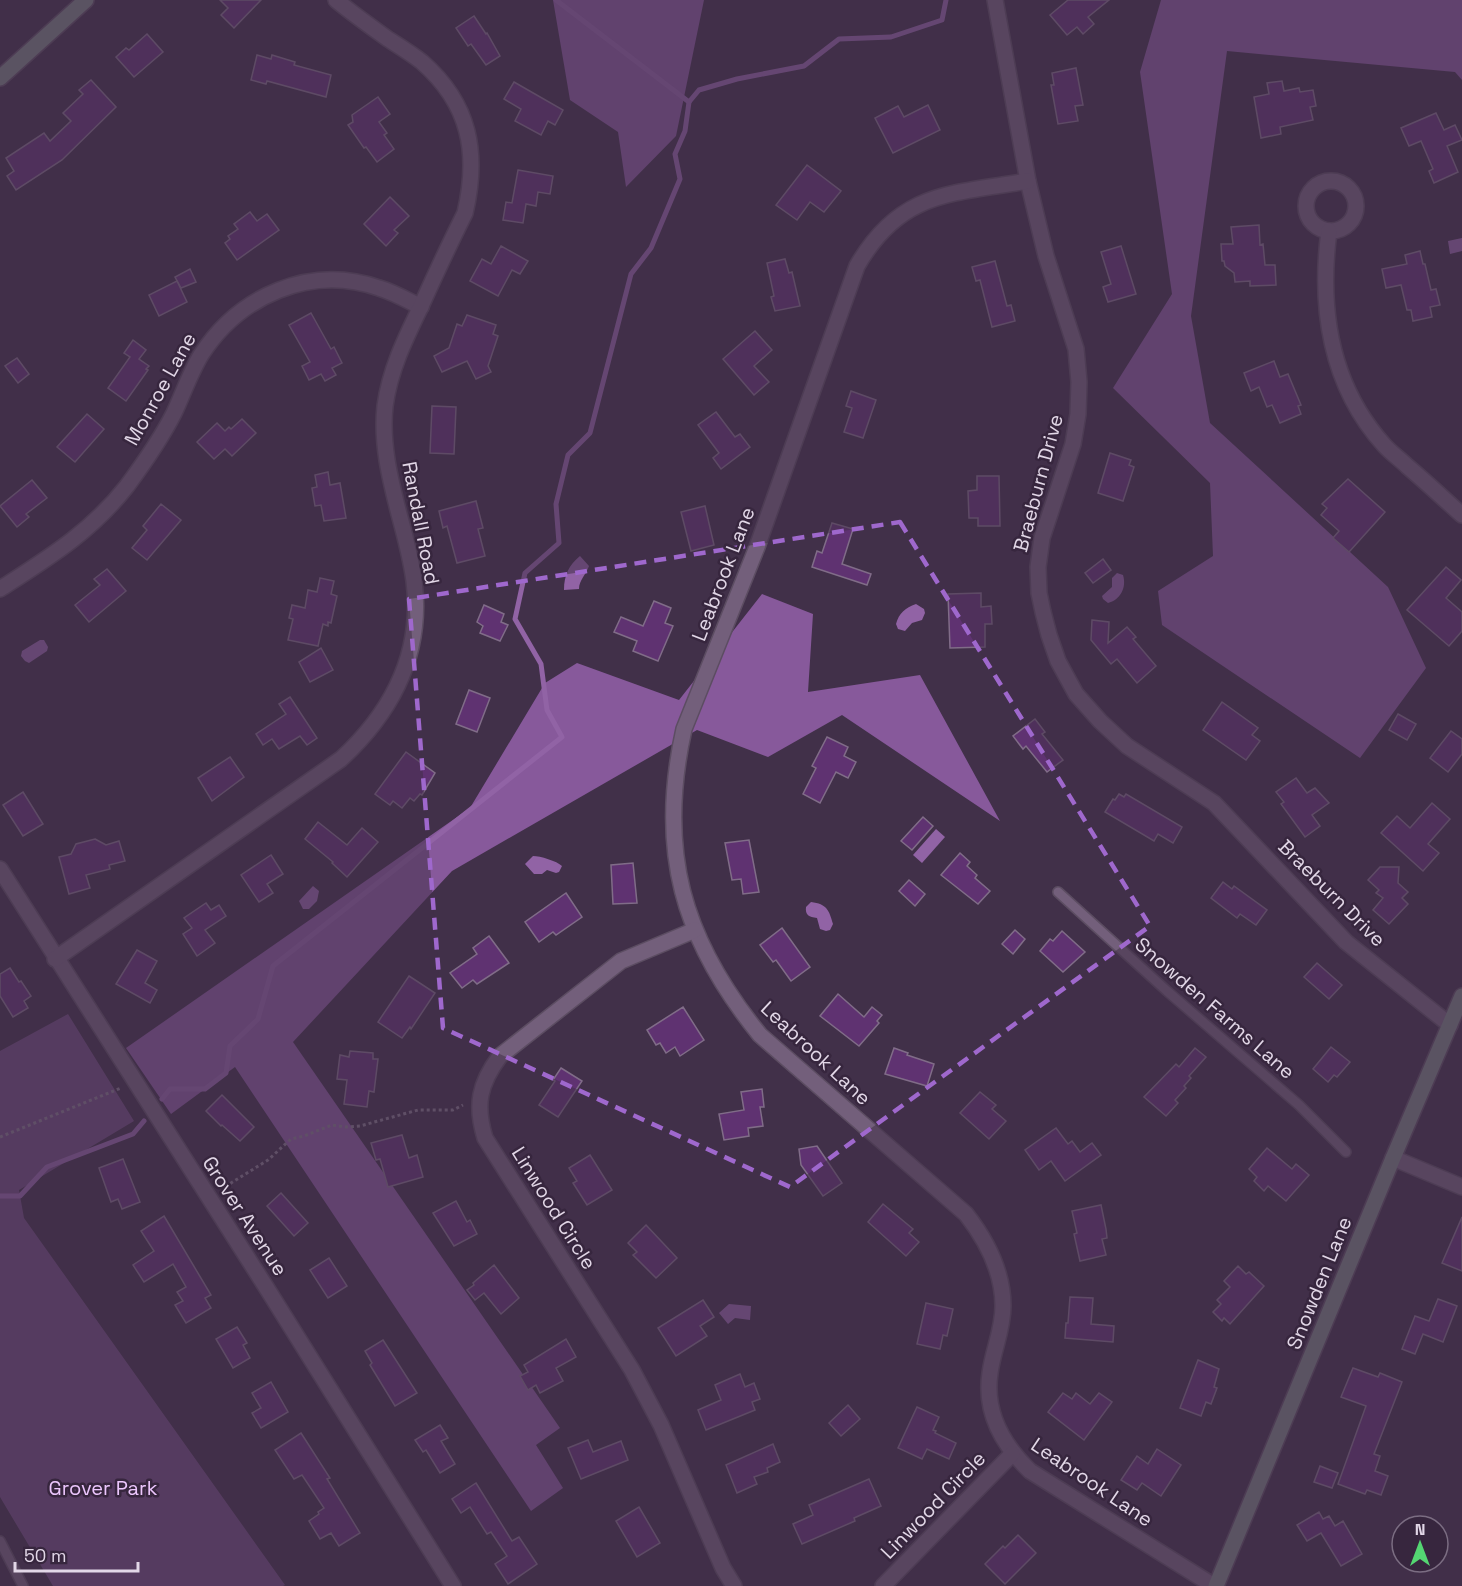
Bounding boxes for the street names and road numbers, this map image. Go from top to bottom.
street label: Monroe Lane [118,328,202,450]
street label: Braeburn Drive [1007,411,1069,555]
street label: Randall Road [396,459,446,587]
street label: Leabrook Lane [686,503,760,645]
street label: Braeburn Drive [1273,834,1391,952]
street label: Snowden Farms Lane [1130,931,1300,1085]
street label: Leabrook Lane [755,995,877,1111]
street label: Linwood Circle [506,1142,602,1274]
street label: Grover Avenue [197,1151,293,1281]
street label: Snowden Lane [1281,1213,1357,1353]
street label: Leabrook Lane [1026,1432,1158,1532]
street label: Linwood Circle [875,1446,991,1564]

